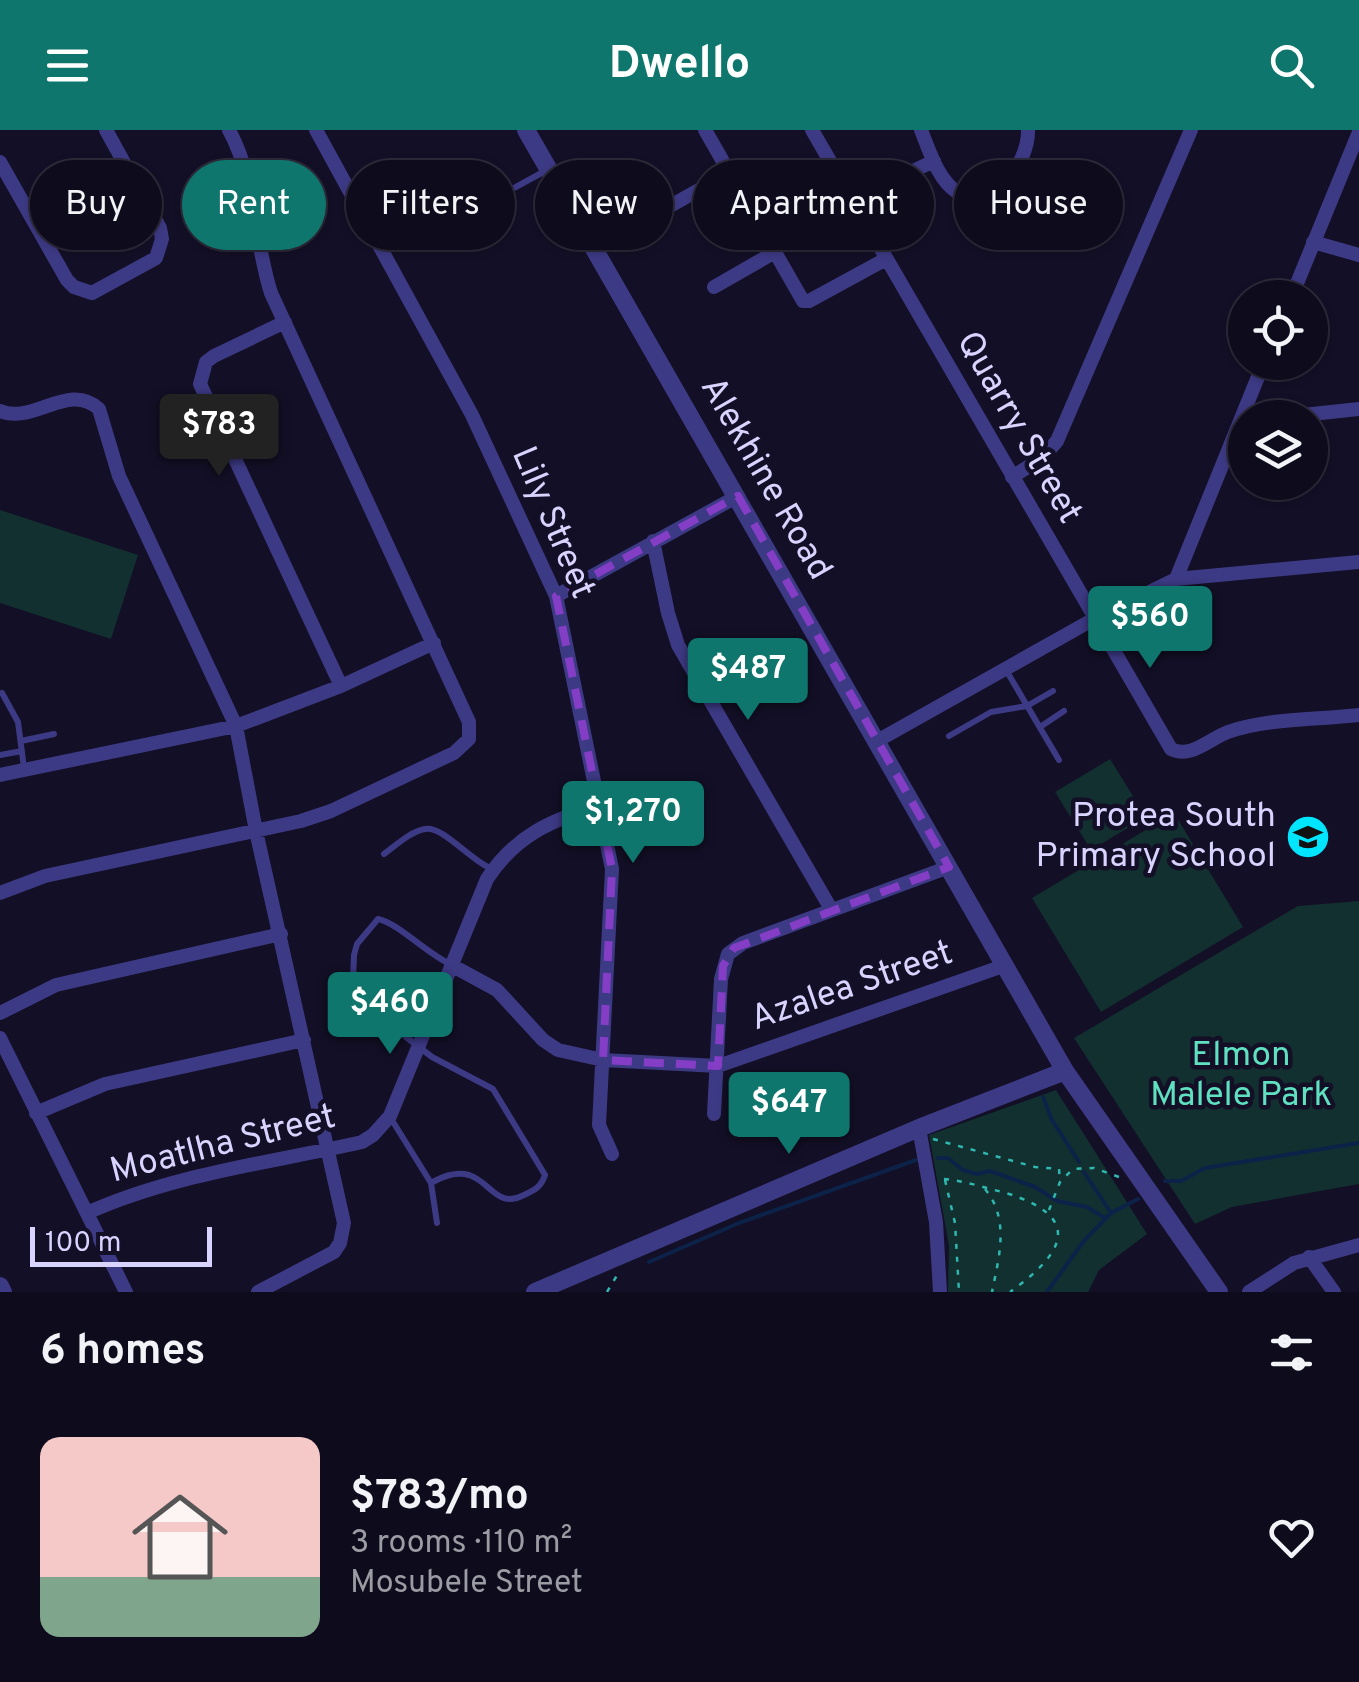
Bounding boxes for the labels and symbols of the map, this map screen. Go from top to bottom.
street label: Quarry Street [945,324,1091,532]
street label: Alekhine Road [689,370,841,588]
pin: $783 [160,394,278,479]
street label: Lily Street [500,440,604,606]
pin: $560 [1091,586,1209,671]
pin: $487 [689,638,807,723]
pin: $1,270 [552,781,714,866]
place label: Protea South Primary School [1035,795,1276,879]
school or university icon: Protea South Primary School [1285,814,1331,860]
street label: Azalea Street [745,932,959,1042]
pin: $460 [331,972,449,1057]
park label: Elmon Malele Park [1150,1034,1332,1118]
pin: $647 [730,1072,848,1157]
street label: Moatlha Street [106,1096,340,1194]
scale bar [30,1222,212,1266]

